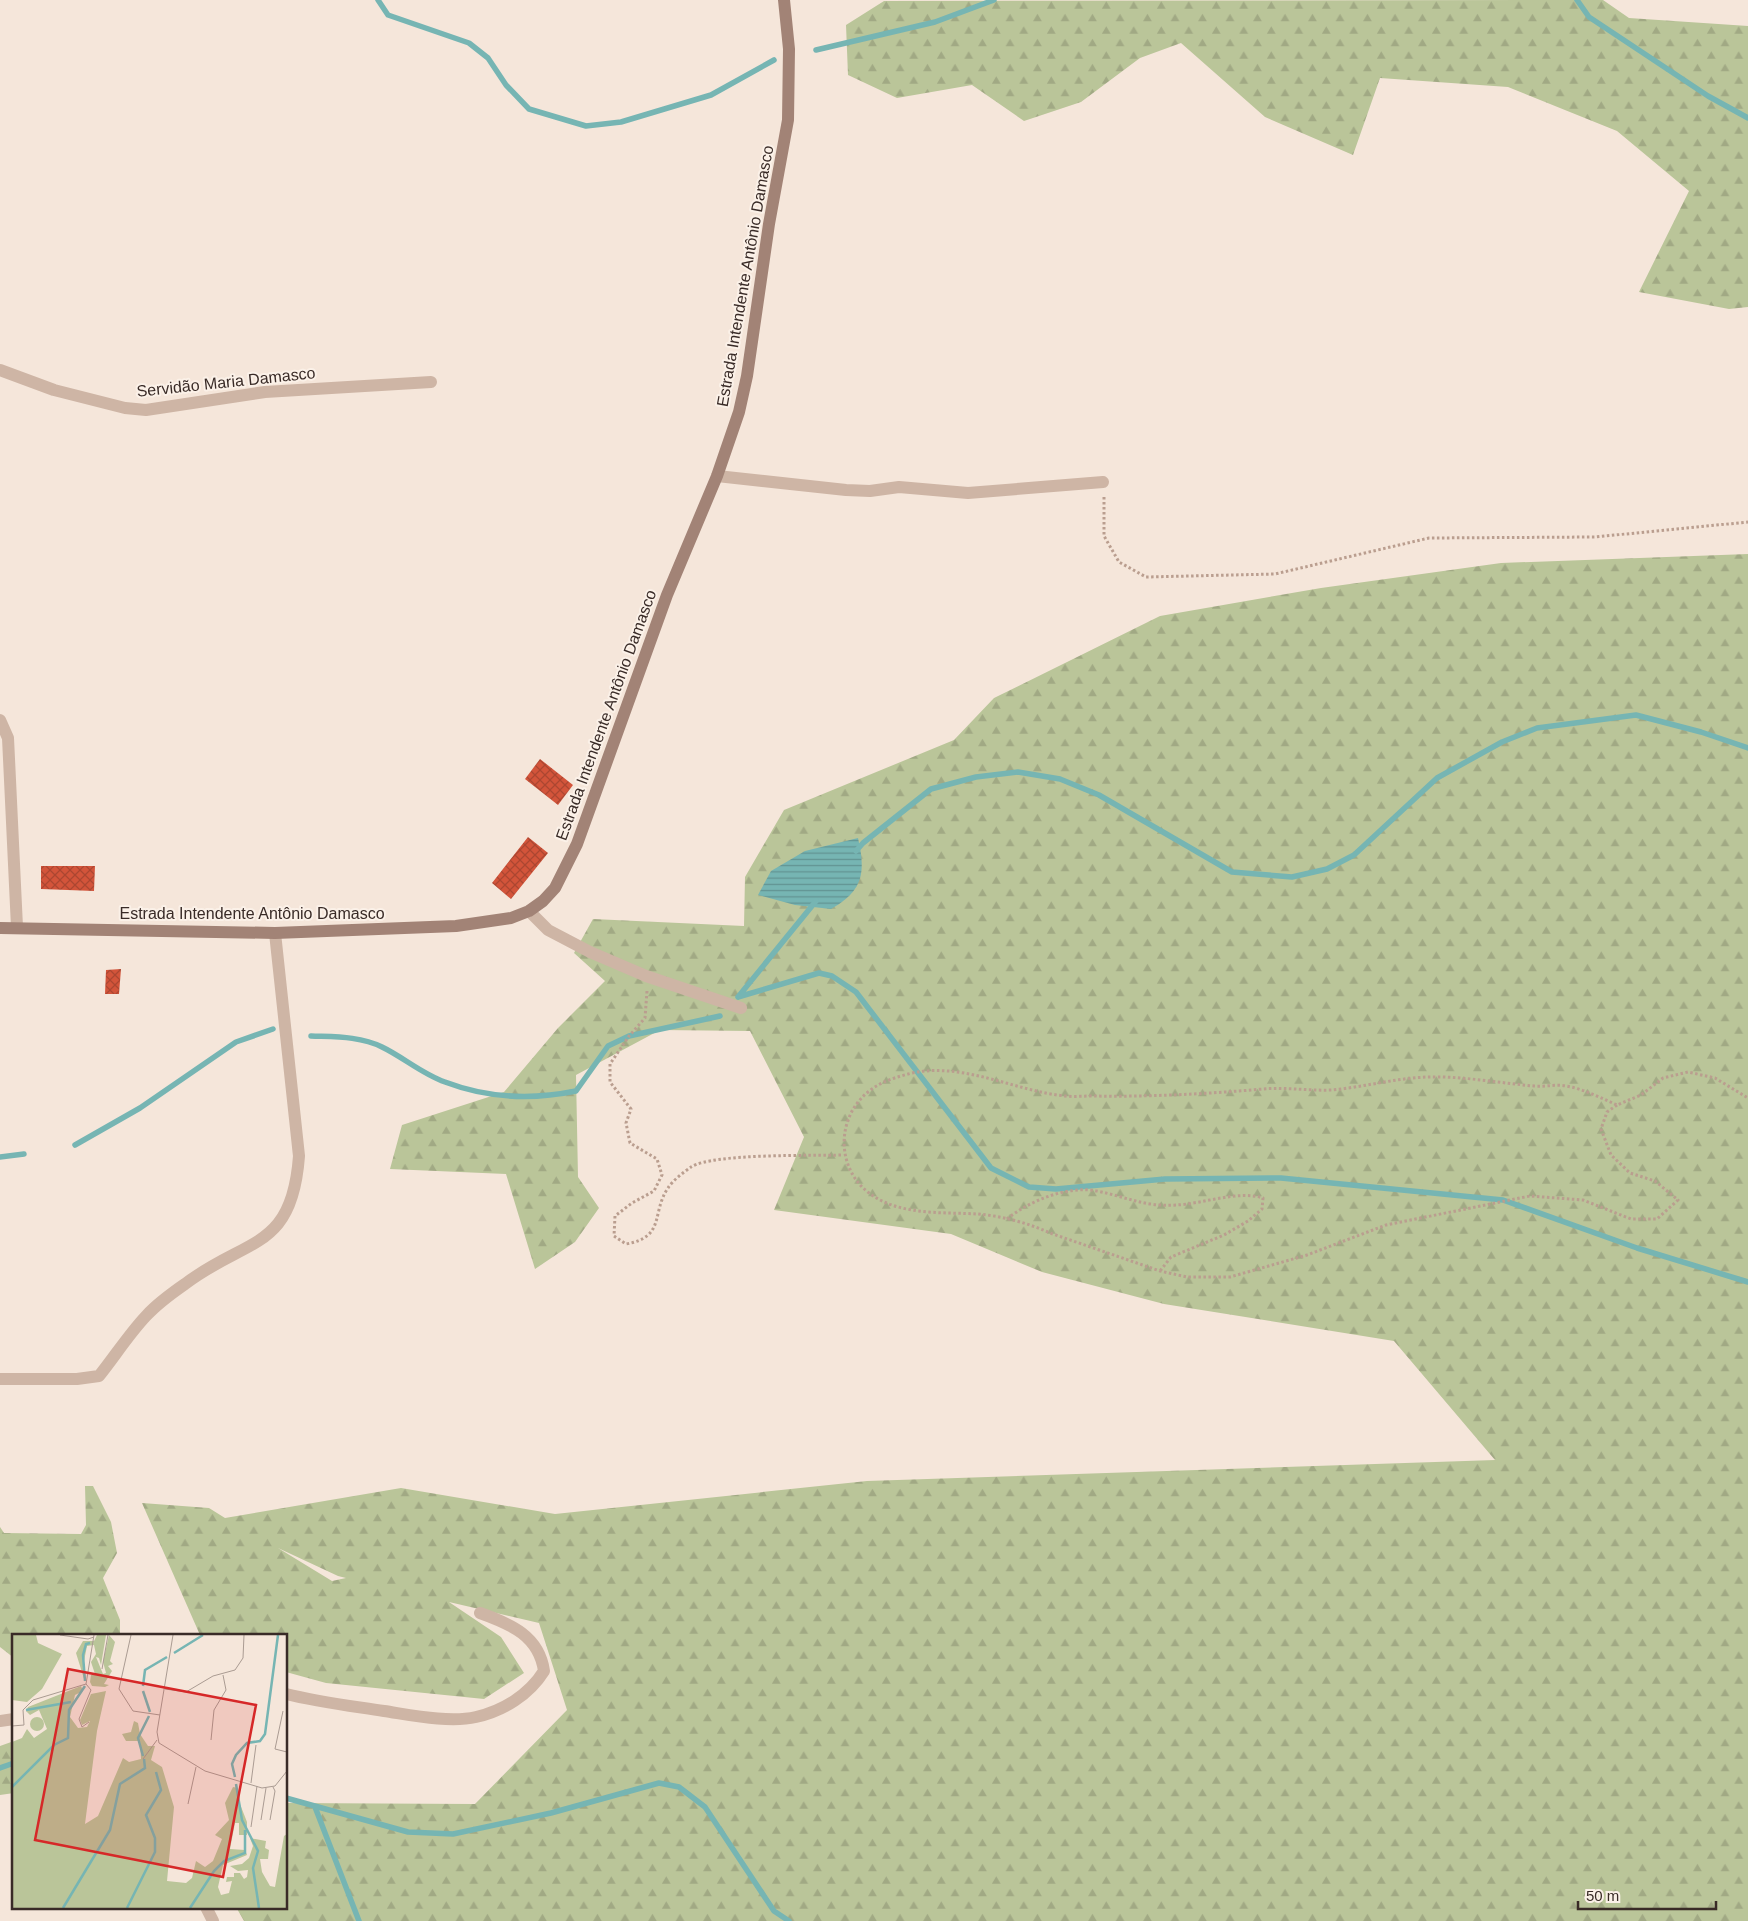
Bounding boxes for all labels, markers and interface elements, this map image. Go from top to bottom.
street label: Estrada Intendente Antônio Damasco [714,144,776,408]
street label: Servidão Maria Damasco [136,364,316,400]
street label: Estrada Intendente Antônio Damasco [553,587,659,842]
street label: Estrada Intendente Antônio Damasco [119,905,385,922]
inset map [12,1634,288,1908]
scale bar [1578,1878,1716,1910]
text: 50 m [1586,1887,1619,1904]

